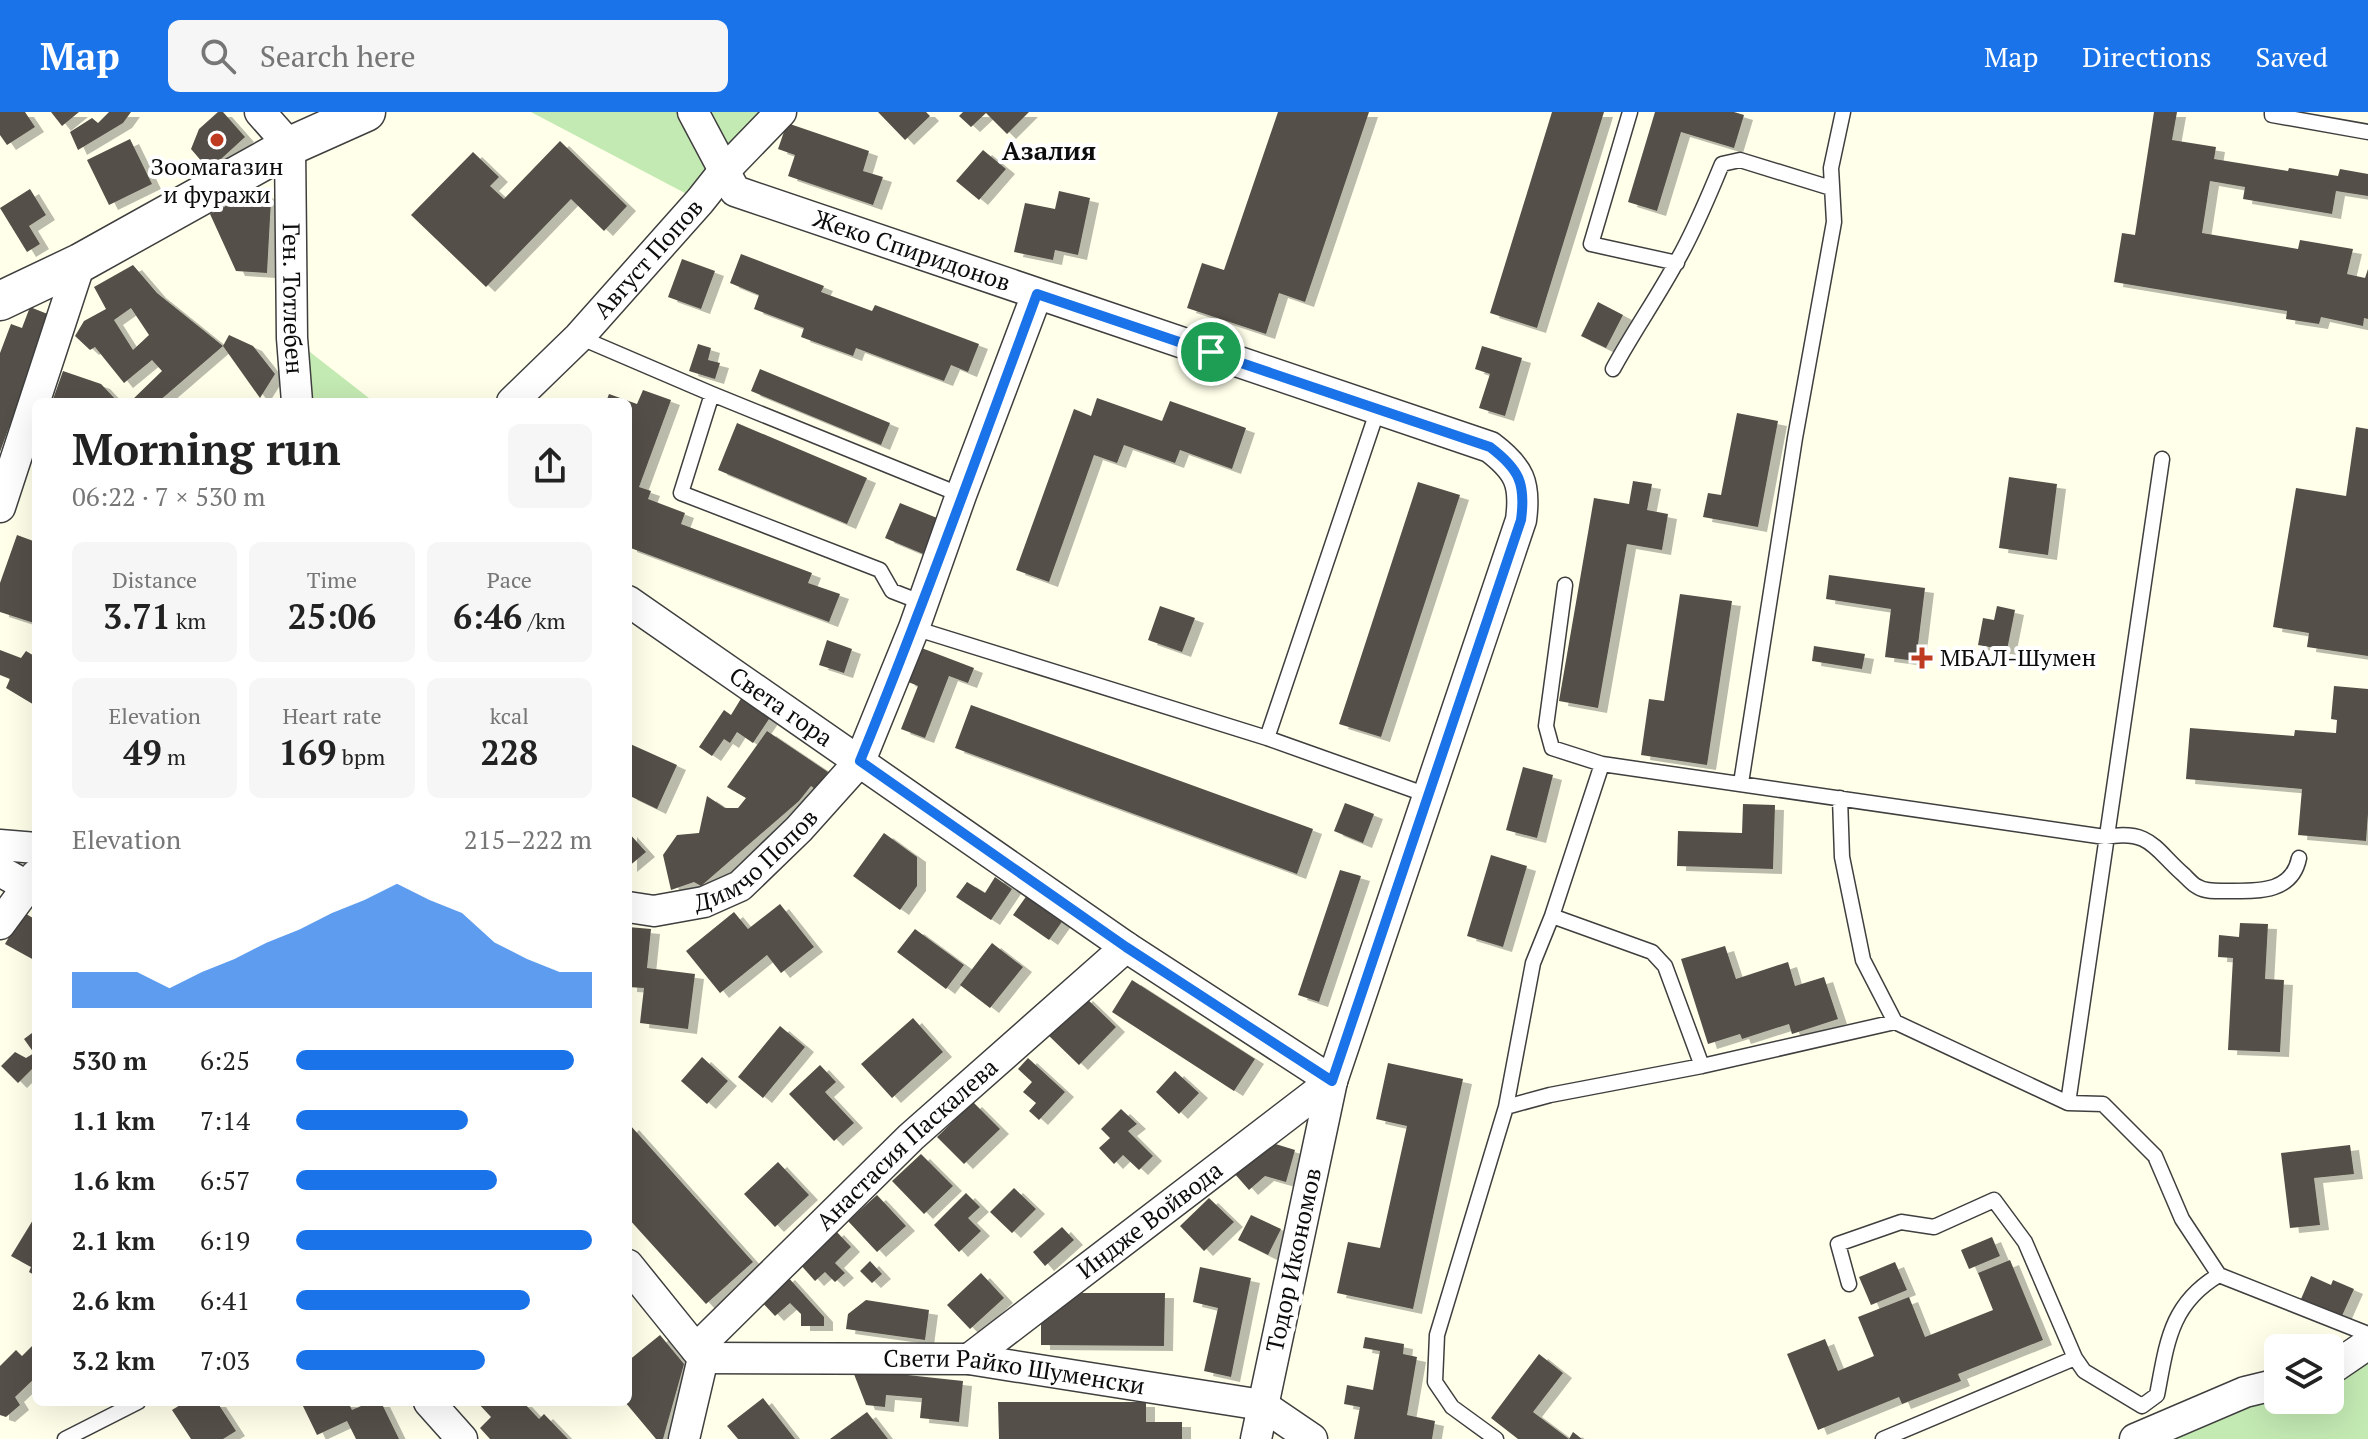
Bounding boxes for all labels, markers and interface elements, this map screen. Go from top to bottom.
search box [168,20,728,92]
text: Map [40,31,120,81]
icon: search [196,34,240,78]
text: Search here [260,36,416,76]
text: Map [1984,38,2038,75]
text: Directions [2082,38,2212,75]
text: Saved [2256,38,2328,75]
marker: Зоомагазин и фуражи [208,131,226,149]
district label: Азалия [1002,133,1096,167]
place label: Зоомагазин и фуражи [151,150,283,210]
street label: Август Попов [586,191,710,325]
street label: Жеко Спиридонов [809,202,1015,298]
street label: Ген. Тотлебен [276,223,312,375]
pin [1177,318,1245,386]
icon: arrive [1189,330,1233,374]
text: Morning run [72,419,341,478]
button: share [508,424,592,508]
text: 06:22 · 7 × 530 m [72,479,266,513]
text: Distance [112,565,197,594]
text: Time [307,565,357,594]
text: Pace [487,565,532,594]
text: 3.71 [103,594,171,639]
text: 25:06 [288,594,376,639]
text: 6:46 [453,594,522,639]
text: km [171,606,206,635]
text: /km [522,606,566,635]
place label: МБАЛ-Шумен [1940,641,2096,673]
marker: МБАЛ-Шумен [1911,647,1933,669]
street label: Света гора [723,659,839,754]
text: Elevation [108,701,201,730]
text: Heart rate [283,701,381,730]
text: kcal [490,701,529,730]
text: 49 [123,730,162,775]
text: 169 [279,730,336,775]
text: 228 [481,730,538,775]
text: m [162,742,186,771]
text: bpm [336,742,385,771]
street label: Димчо Попов [692,802,825,918]
text: Elevation [72,822,181,856]
text: 215–222 m [464,822,592,856]
text: 530 m [72,1043,147,1077]
text: 6:25 [200,1043,250,1077]
street label: Анастасия Паскалева [809,1051,1004,1237]
text: 1.1 km [72,1103,155,1137]
text: 7:14 [200,1103,250,1137]
street label: Индже Войвода [1070,1154,1229,1286]
text: 1.6 km [72,1163,155,1197]
text: 6:57 [200,1163,250,1197]
street label: Тодор Икономов [1258,1165,1328,1355]
text: 2.1 km [72,1223,155,1257]
text: 6:19 [200,1223,250,1257]
text: 2.6 km [72,1283,155,1317]
text: 6:41 [200,1283,250,1317]
map controls [2264,1334,2344,1414]
button: layers [2264,1334,2344,1414]
street label: Свети Райко Шуменски [883,1342,1147,1401]
text: 3.2 km [72,1343,155,1377]
text: 7:03 [200,1343,250,1377]

